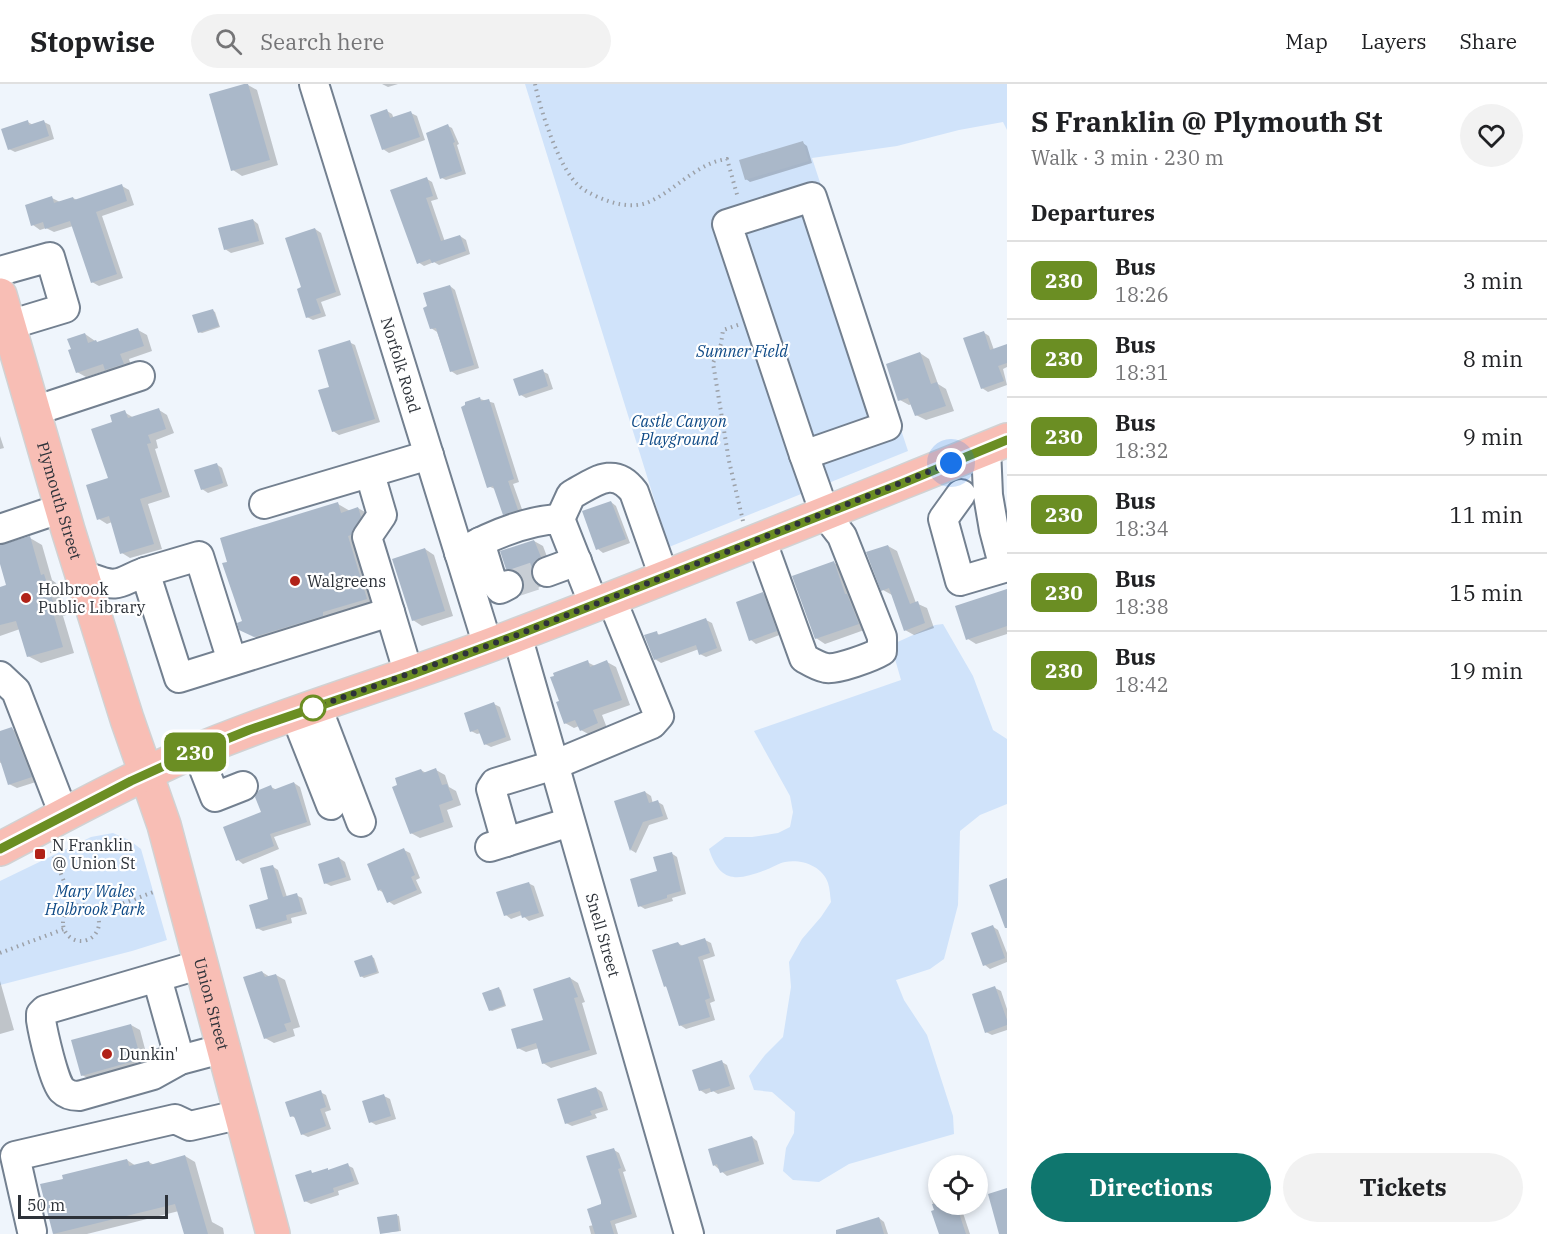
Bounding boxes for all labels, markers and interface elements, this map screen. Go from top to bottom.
search box [191,14,611,68]
text: Stopwise [30,23,155,60]
icon: search [212,25,245,58]
text: Search here [260,27,384,56]
text: Map [1285,27,1328,55]
text: Layers [1361,27,1427,55]
text: Share [1460,27,1517,55]
text: S Franklin @ Plymouth St [1031,103,1382,140]
button: heart [1460,104,1523,167]
text: Walk · 3 min · 230 m [1031,144,1224,171]
text: Departures [1031,198,1155,227]
text: Bus [1115,252,1156,281]
text: 230 [1045,266,1083,294]
text: 3 min [1463,266,1523,295]
text: 18:26 [1115,281,1169,308]
street label: Norfolk Road [377,314,425,415]
text: Bus [1115,330,1156,359]
park label: Sumner Field [695,341,788,361]
text: 230 [1045,344,1083,372]
text: 8 min [1463,344,1523,373]
text: 18:31 [1115,359,1169,386]
text: Bus [1115,408,1156,437]
park label: Castle Canyon Playground [631,411,727,449]
text: 230 [1045,422,1083,450]
text: 9 min [1463,422,1523,451]
text: 18:32 [1115,437,1169,464]
street label: Plymouth Street [33,439,87,562]
your location [936,448,966,478]
text: Bus [1115,486,1156,515]
text: 230 [1045,500,1083,528]
text: 11 min [1450,500,1523,529]
text: 18:34 [1115,515,1169,542]
text: Bus [1115,564,1156,593]
place label: Walgreens [307,571,386,591]
marker: Walgreens [288,574,302,588]
text: 230 [1045,578,1083,606]
text: 15 min [1450,578,1523,607]
place label: Holbrook Public Library [38,579,146,617]
marker: Holbrook Public Library [19,591,33,605]
text: 18:38 [1115,593,1169,620]
text: Bus [1115,642,1156,671]
text: 230 [1045,656,1083,684]
text: 19 min [1450,656,1523,685]
text: 18:42 [1115,671,1169,698]
unlabelled marker [300,695,326,721]
line badge: 230 [160,732,230,772]
text: 230 [176,738,214,766]
place label: N Franklin @ Union St [52,835,136,873]
marker: N Franklin @ Union St [33,847,47,861]
park label: Mary Wales Holbrook Park [44,881,146,919]
street label: Snell Street [582,891,625,980]
street label: Union Street [190,955,234,1053]
place label: Dunkin' [119,1044,178,1064]
marker: Dunkin' [100,1047,114,1061]
button: Directions [1031,1153,1271,1222]
button: Tickets [1283,1153,1523,1222]
map controls [928,1155,988,1215]
button: locate [928,1155,988,1215]
scale bar [18,1192,168,1220]
text: 50 m [27,1195,65,1215]

